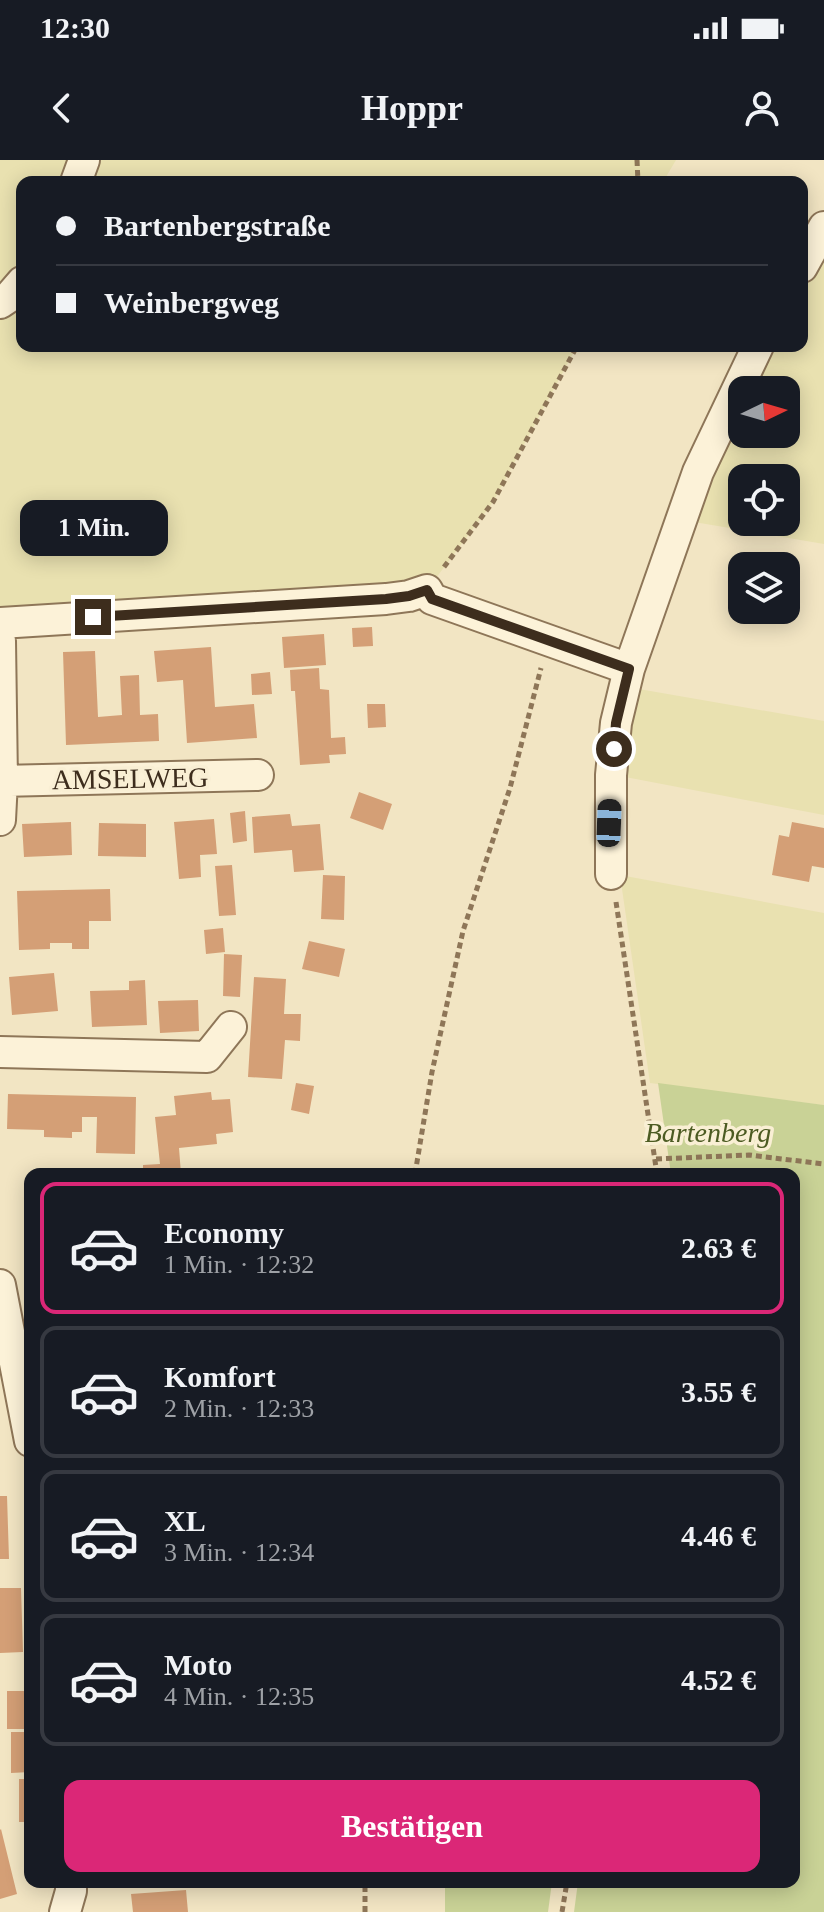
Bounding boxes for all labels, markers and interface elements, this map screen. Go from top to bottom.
text: 12:30 [40,11,110,44]
icon: back [40,86,84,130]
icon: person [740,86,784,130]
text: Hoppr [361,88,463,128]
text: Bartenbergstraße [104,209,331,242]
text: Weinbergweg [104,286,279,319]
north arrow [728,376,800,448]
map controls [728,376,800,624]
button: locate [728,464,800,536]
callout: 1 Min. [19,501,167,557]
text: 1 Min. [58,513,130,542]
button: layers [728,552,800,624]
route end [75,599,111,635]
route start [596,731,632,767]
street label: AMSELWEG [51,762,209,795]
car [596,799,622,847]
park label: Bartenberg [645,1117,771,1148]
icon: car [68,1212,140,1284]
text: Economy [164,1216,284,1249]
text: 2.63 € [681,1231,756,1264]
text: 1 Min. · 12:32 [164,1250,314,1279]
icon: car [68,1356,140,1428]
text: Komfort [164,1360,276,1393]
text: 3.55 € [681,1375,756,1408]
text: 2 Min. · 12:33 [164,1394,314,1423]
icon: car [68,1500,140,1572]
text: XL [164,1504,206,1537]
text: 4.46 € [681,1519,756,1552]
text: 3 Min. · 12:34 [164,1538,314,1567]
icon: car [68,1644,140,1716]
text: Moto [164,1648,232,1681]
text: 4.52 € [681,1663,756,1696]
text: 4 Min. · 12:35 [164,1682,314,1711]
button: Bestätigen [64,1780,760,1872]

